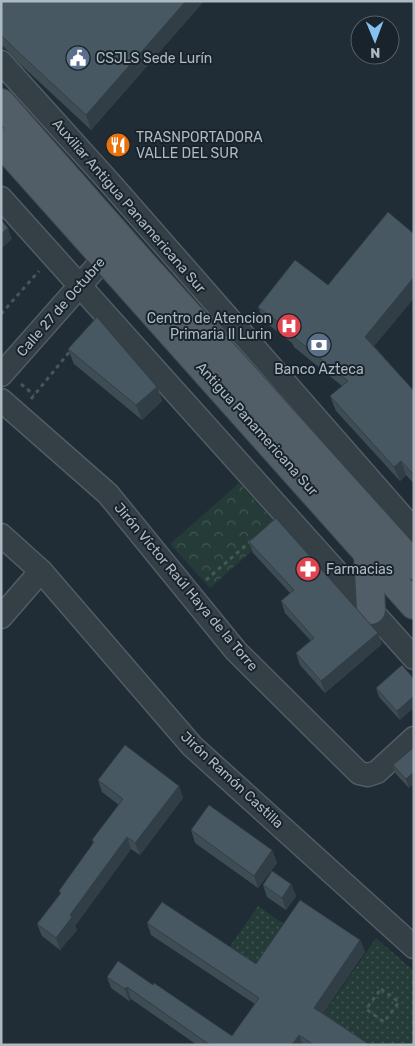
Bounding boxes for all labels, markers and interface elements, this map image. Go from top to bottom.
north arrow [350,15,400,65]
text: N [370,44,380,61]
public building icon: CSJLS Sede Lurín [65,45,91,71]
place label: CSJLS Sede Lurín [96,50,212,67]
street label: Auxiliar Antigua Panamericana Sur [49,115,210,297]
place label: TRASNPORTADORA VALLE DEL SUR [136,129,263,162]
restaurant icon: TRASNPORTADORA VALLE DEL SUR [105,132,131,158]
street label: Calle 27 de Octubre [13,254,109,360]
place label: Centro de Atencion Primaria II Lurin [147,310,272,343]
hospital icon: Centro de Atencion Primaria II Lurin [276,313,302,339]
bank icon: Banco Azteca [306,332,332,358]
street label: Antigua Panamericana Sur [192,359,322,500]
place label: Banco Azteca [274,361,364,378]
street label: Jirón Víctor Raúl Haya de la Torre [111,499,262,675]
pharmacy icon: Farmacias [295,556,321,582]
place label: Farmacias [326,561,393,578]
street label: Jirón Ramón Castilla [177,728,287,832]

